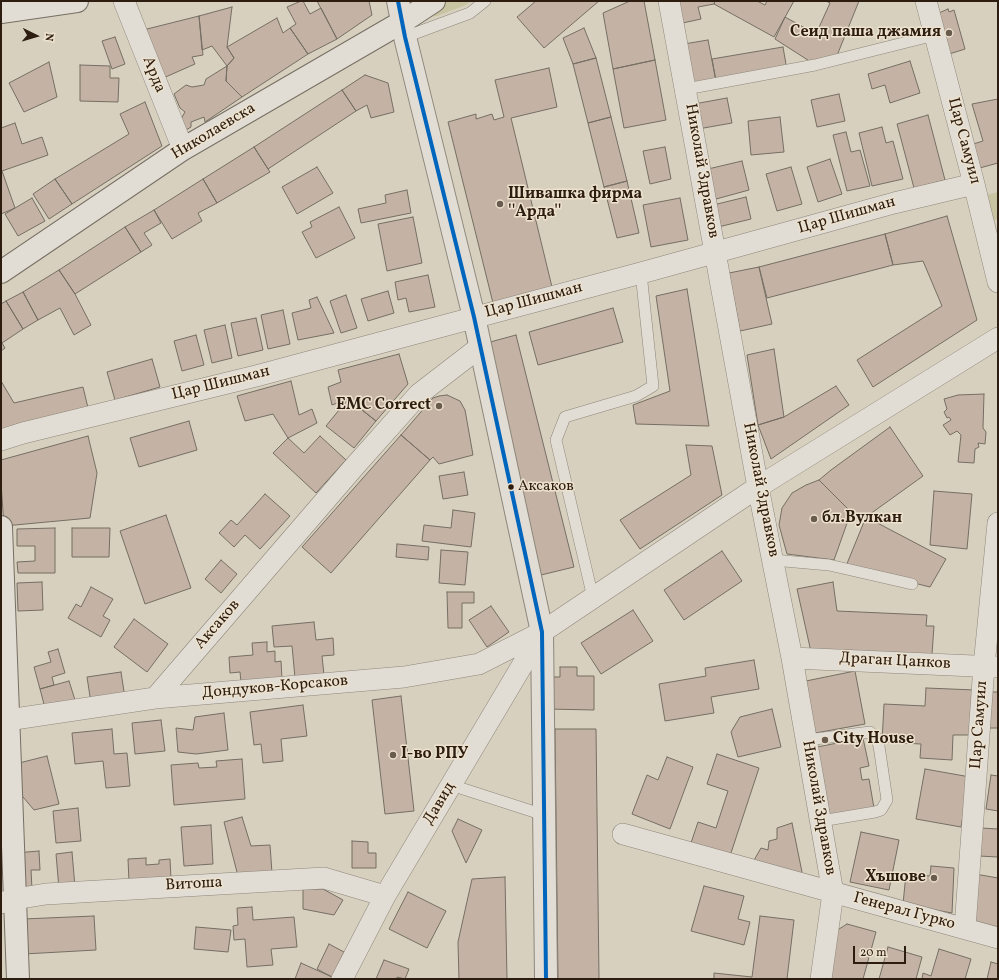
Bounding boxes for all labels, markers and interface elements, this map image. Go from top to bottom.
north arrow [16,16,56,56]
place label: Сеид паша джамия [790,23,941,43]
marker: Сеид паша джамия [944,28,954,38]
text: N [41,32,56,42]
street label: Арда [137,54,169,96]
street label: Цар Самуил [942,96,984,186]
street label: Николаевска [168,99,260,165]
street label: Николай Здравков [680,102,722,240]
place label: Шивашка фирма ''Арда'' [508,185,642,223]
street label: Цар Шишман [796,193,898,239]
marker: Шивашка фирма ''Арда'' [495,199,505,209]
street label: Цар Шишман [483,279,585,323]
street label: Цар Шишман [170,363,272,405]
place label: EMC Correct [336,396,431,416]
marker: EMC Correct [434,401,444,411]
street label: Николай Здравков [738,421,782,559]
place label: Аксаков [518,478,574,496]
marker: Аксаков [506,482,516,492]
place label: бл.Вулкан [822,509,902,529]
marker: бл.Вулкан [809,514,819,524]
street label: Аксаков [191,596,245,654]
street label: Драган Цанков [839,649,951,675]
street label: Дондуков-Корсаков [201,672,349,704]
street label: Цар Самуил [967,680,993,770]
place label: City House [833,730,914,750]
marker: City House [820,735,830,745]
street label: Николай Здравков [797,739,839,877]
place label: I-во РПУ [401,745,468,765]
marker: I-во РПУ [388,750,398,760]
street label: Давид [420,779,460,829]
place label: Хъшове [865,868,926,888]
marker: Хъшове [929,873,939,883]
street label: Витоша [165,874,223,896]
street label: Генерал Гурко [851,889,957,935]
scale bar [855,938,908,964]
text: 20 m [860,945,887,961]

